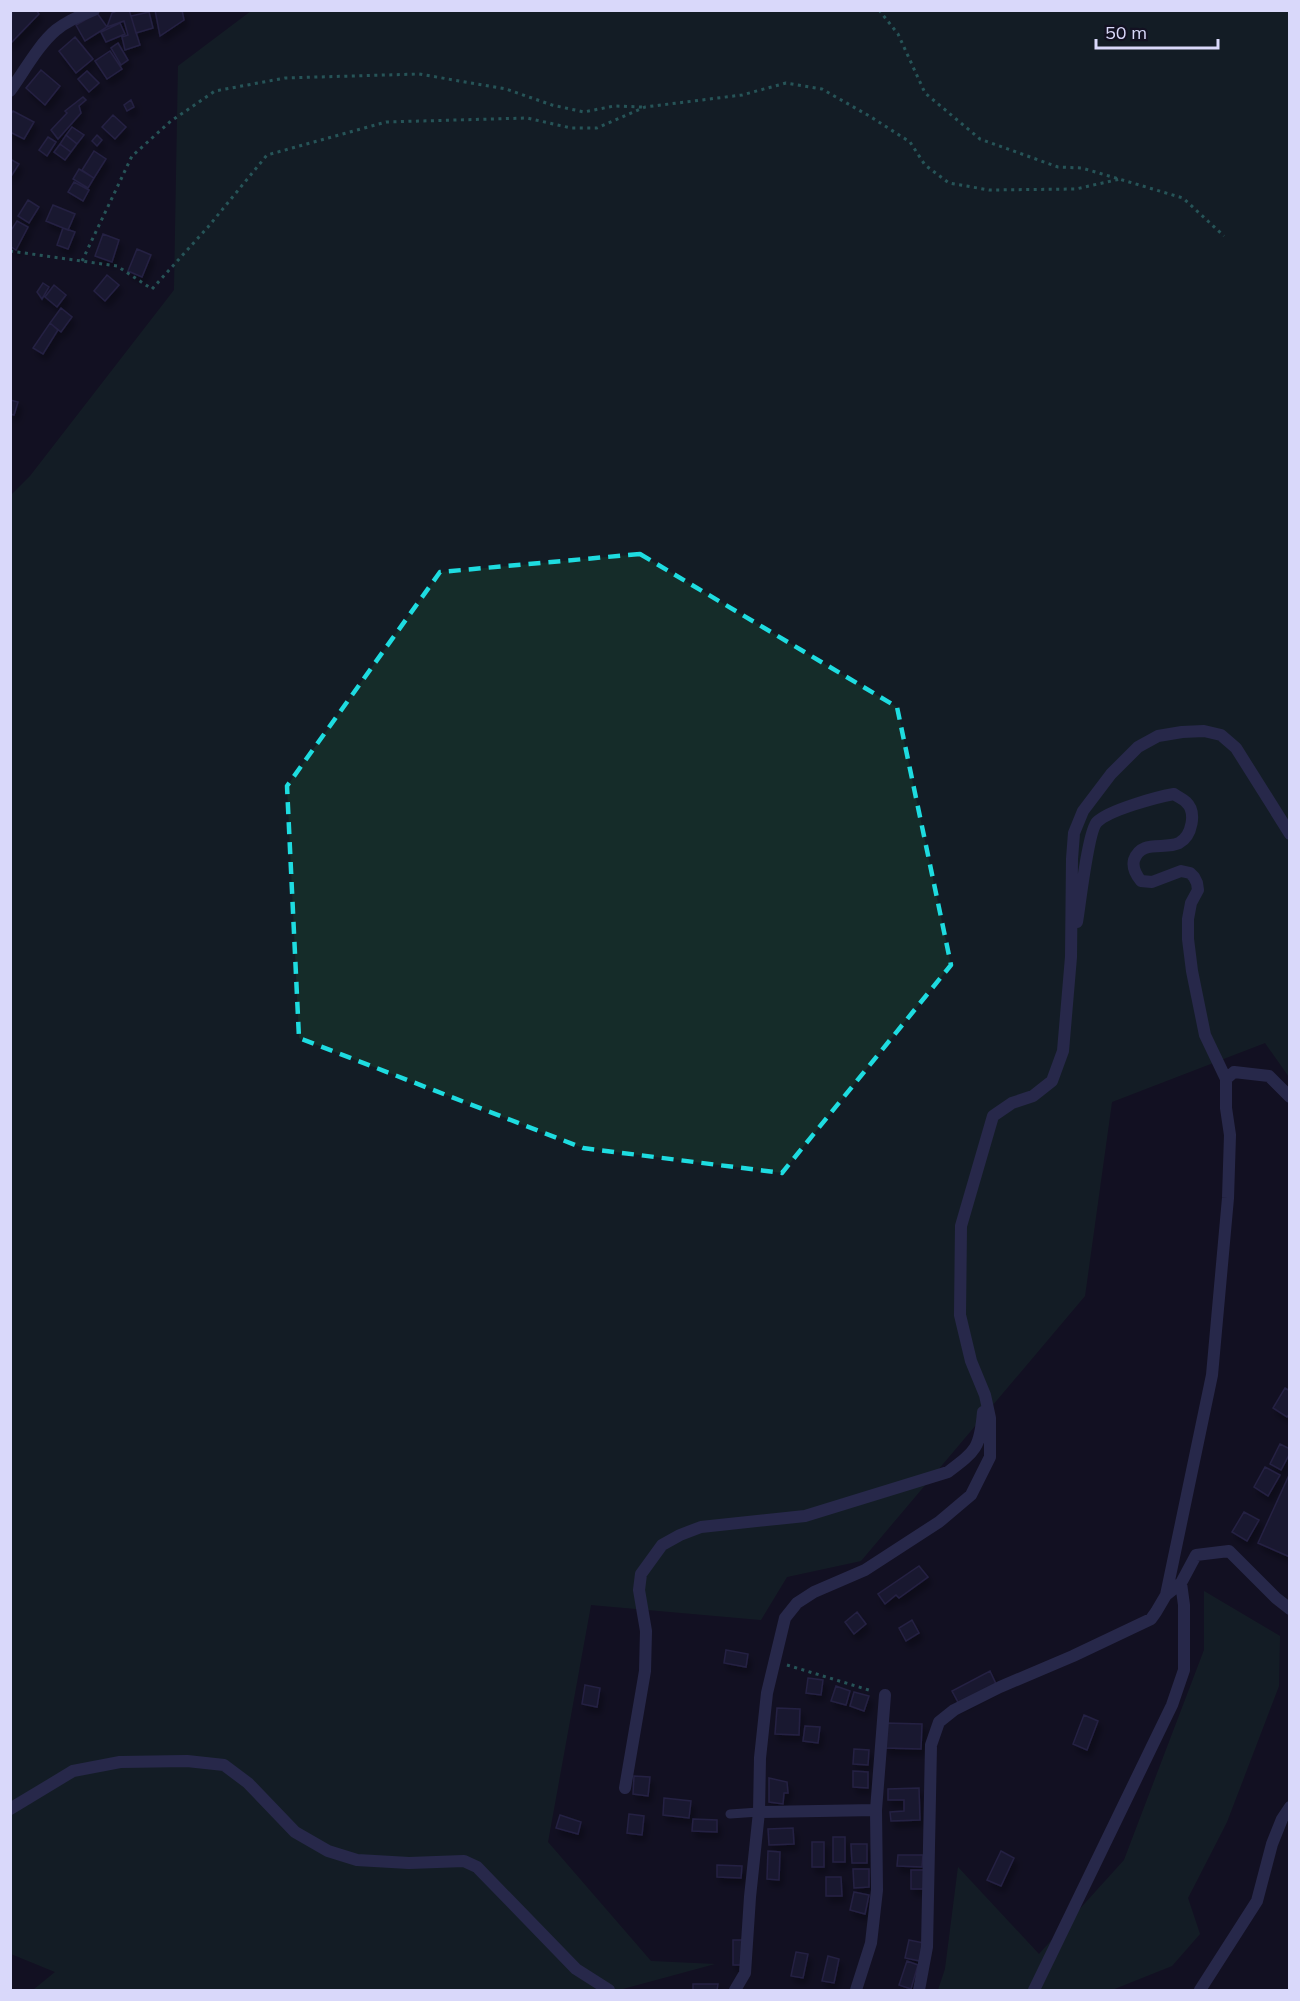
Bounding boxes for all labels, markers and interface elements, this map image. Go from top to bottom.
scale bar [1096,12,1218,50]
text: 50 m [1105,21,1147,44]

